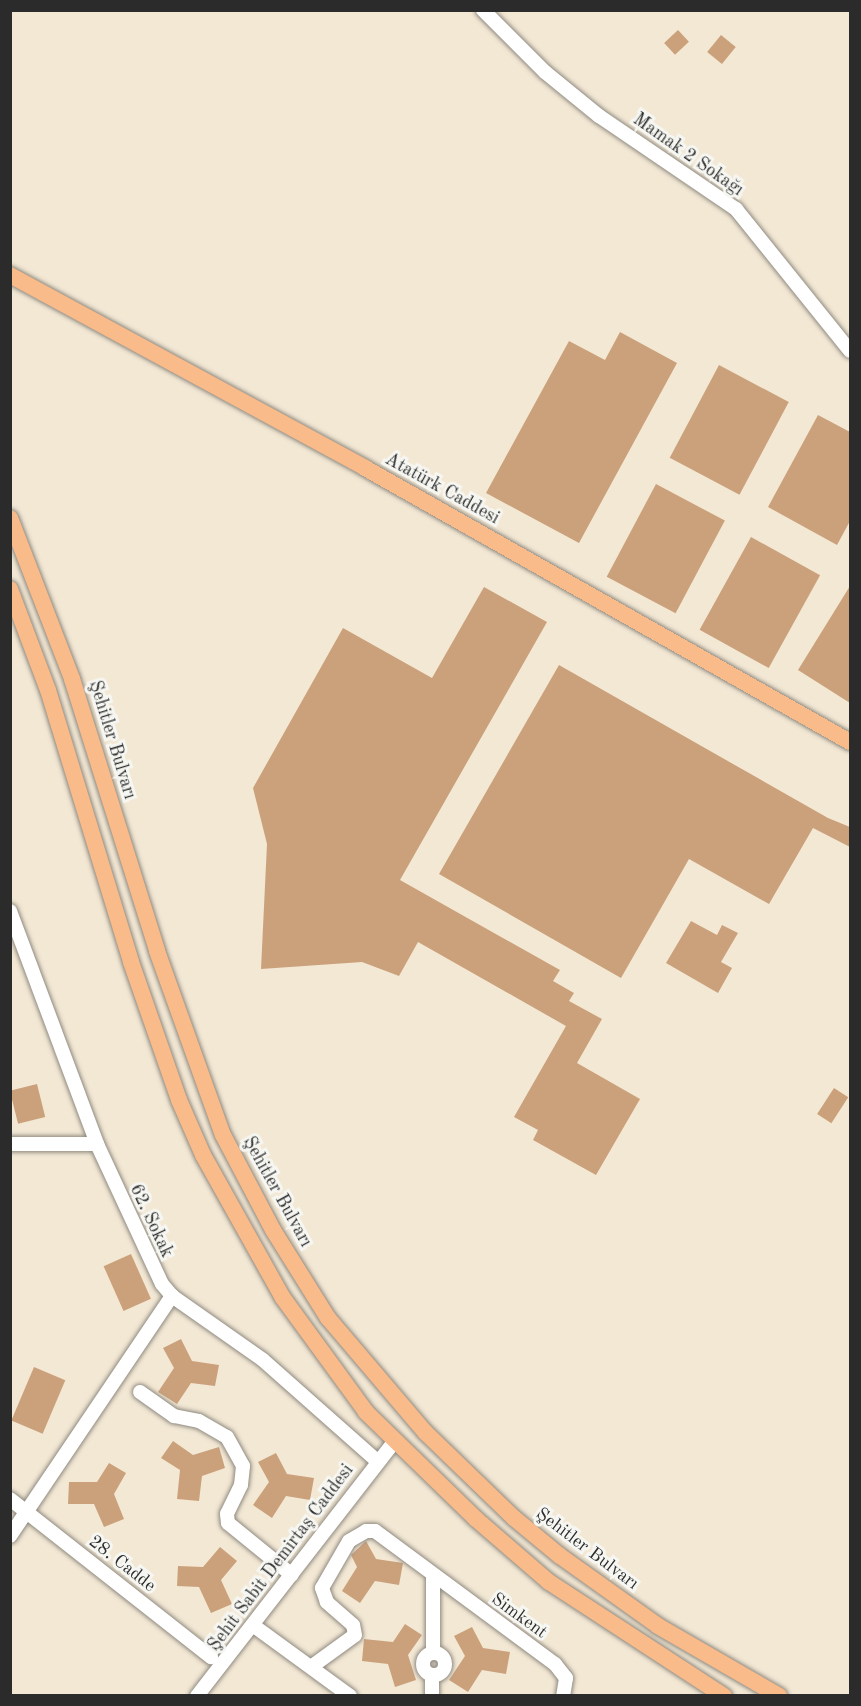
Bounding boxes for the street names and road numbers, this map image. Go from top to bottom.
street label: Mamak 2 Sokağı [629,109,747,201]
street label: Atatürk Caddesi [381,449,503,529]
street label: Şehitler Bulvarı [84,678,140,802]
street label: Şehitler Bulvarı [238,1133,316,1251]
street label: 62. Sokak [125,1181,177,1261]
street label: Şehit Sabit Demirtaş Caddesi [204,1460,358,1656]
street label: Şehitler Bulvarı [531,1503,643,1595]
street label: 28. Cadde [84,1531,160,1597]
street label: Simkent [487,1588,551,1644]

